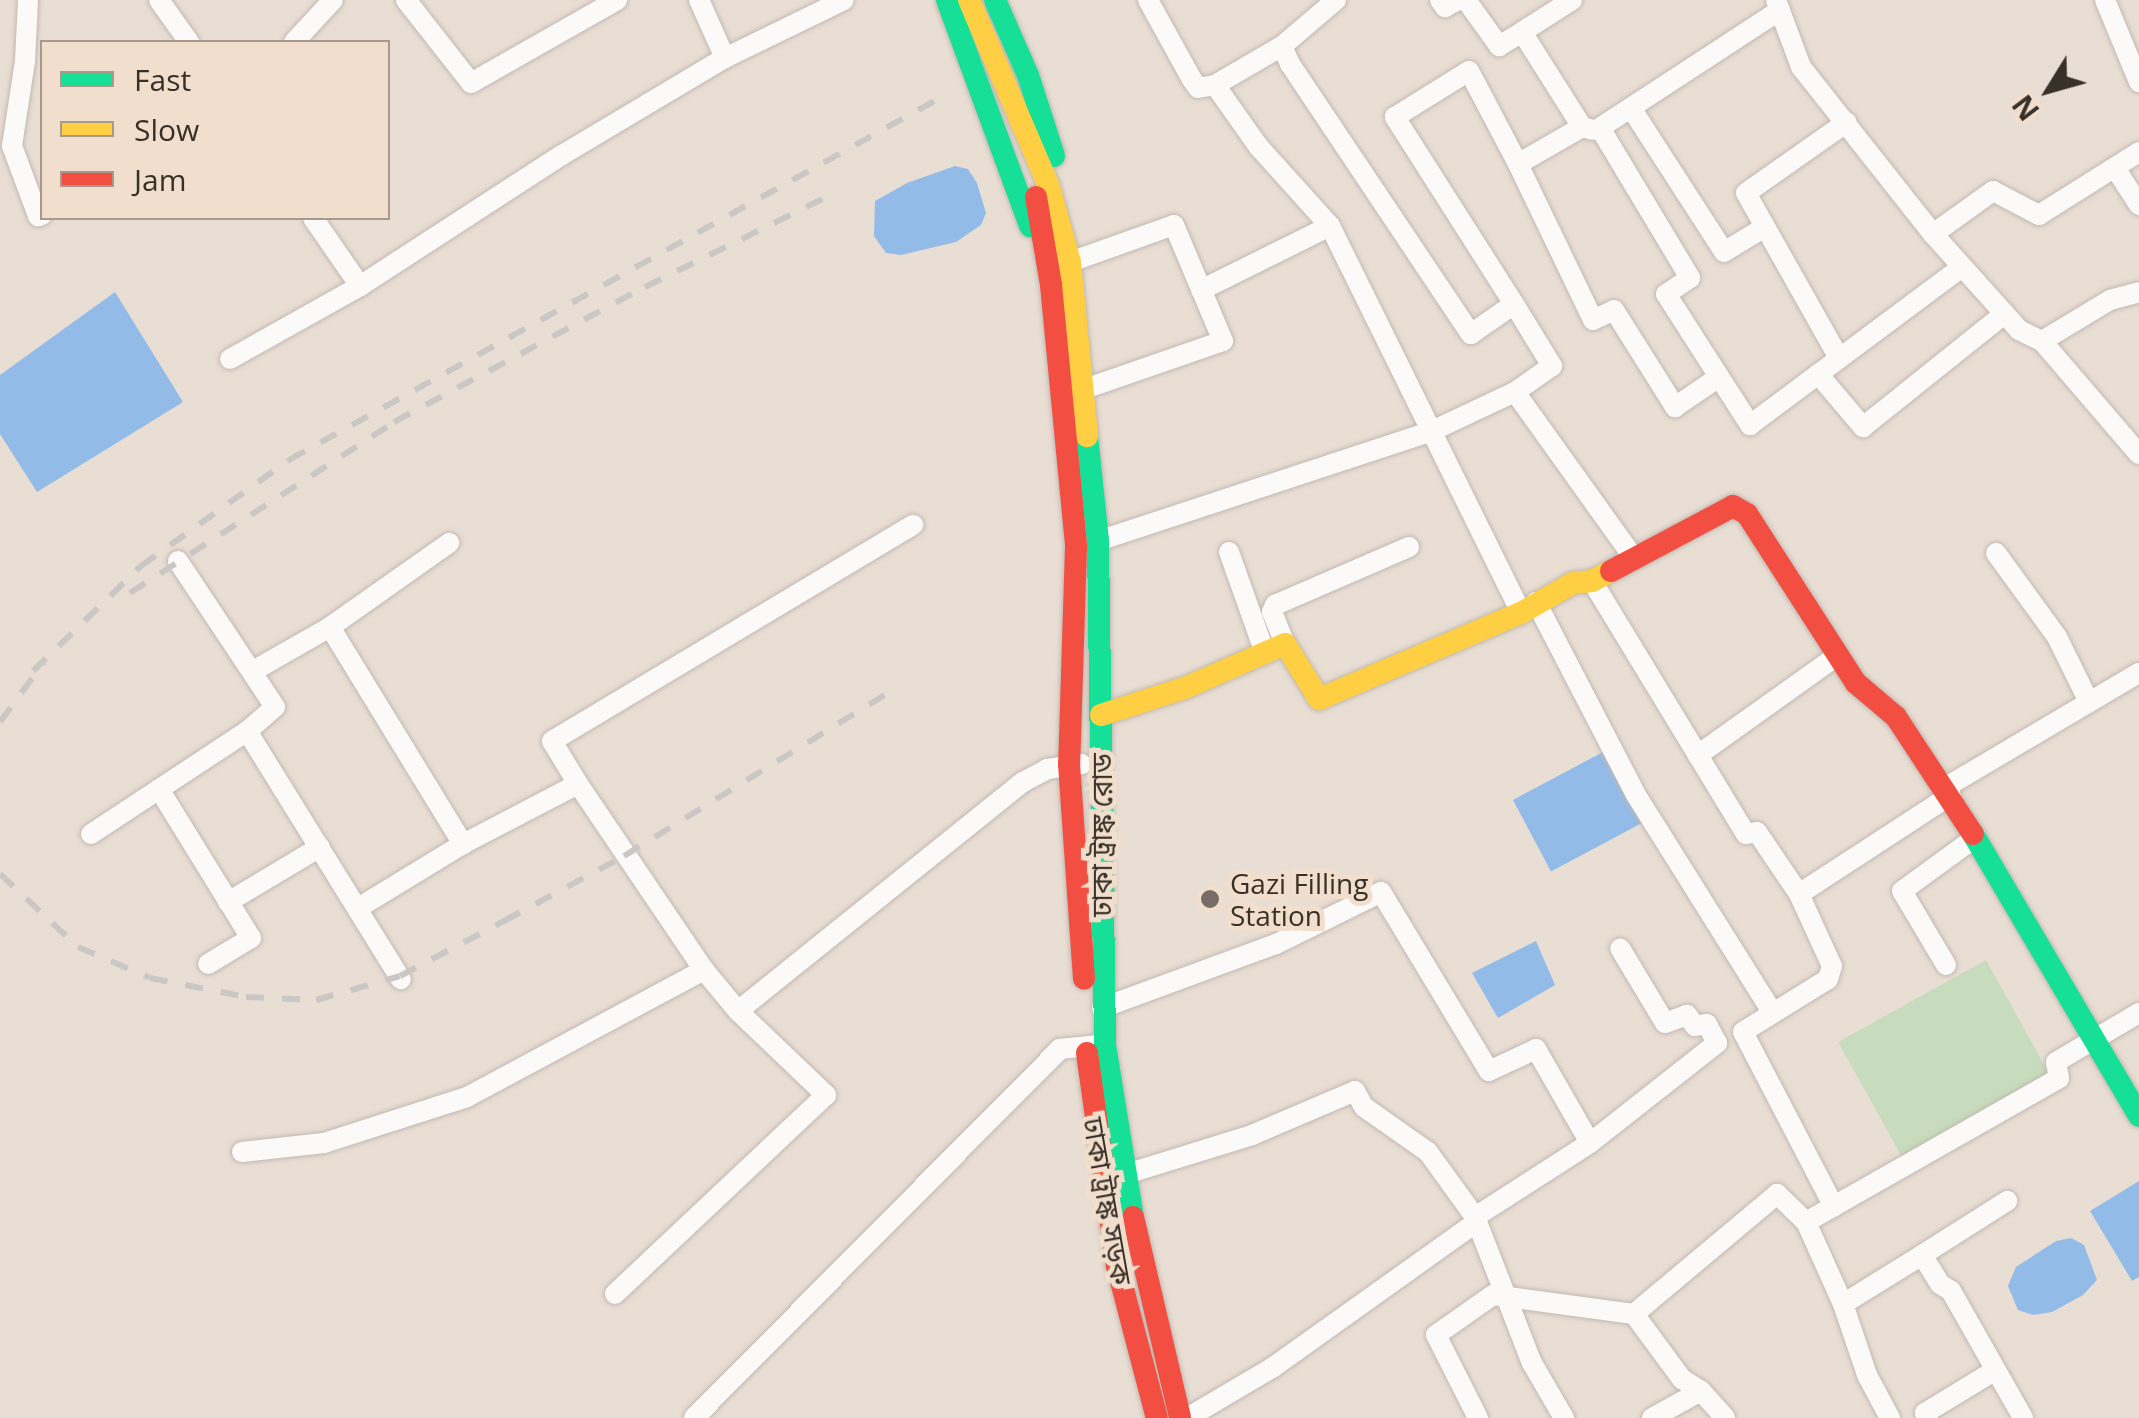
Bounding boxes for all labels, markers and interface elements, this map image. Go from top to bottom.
legend [40,40,390,220]
north arrow [1999,40,2099,140]
text: Fast [134,59,191,100]
text: N [2003,88,2047,129]
text: Slow [134,109,199,150]
text: Jam [134,159,187,200]
street label: ঢাকা ট্রাঙ্ক রোড [1084,753,1118,917]
place label: Gazi Filling Station [1230,866,1368,932]
marker: Gazi Filling Station [1199,888,1221,910]
street label: ঢাকা ট্রাঙ্ক সড়ক [1077,1115,1139,1287]

